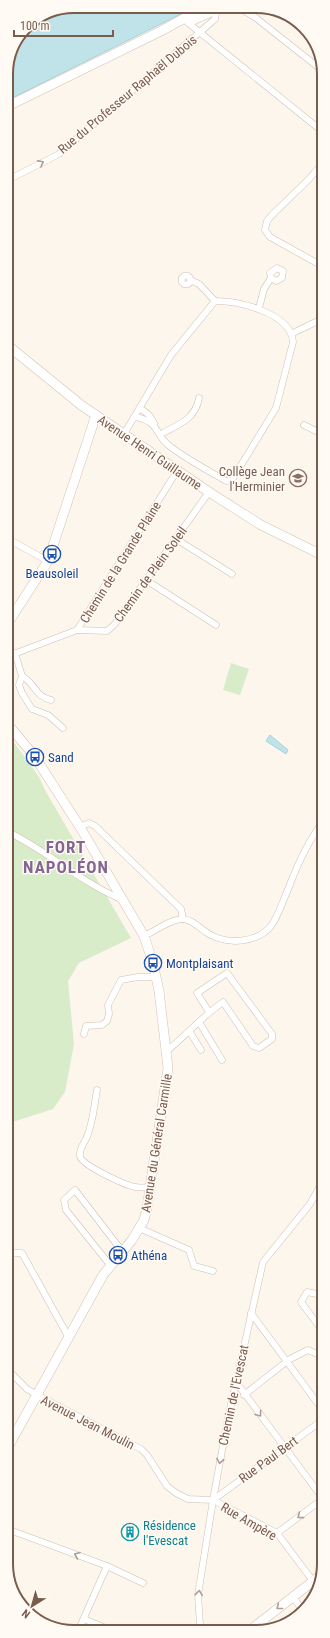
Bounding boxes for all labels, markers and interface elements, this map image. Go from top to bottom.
scale bar [14,12,113,38]
text: 100 m [20,19,50,33]
street label: Rue du Professeur Raphaël Dubois [55,32,200,157]
one-way arrow [37,160,44,168]
street label: Avenue Henri Guillaume [95,412,205,493]
place label: Collège Jean l'Herminier [219,464,285,494]
school or university icon: Collège Jean l'Herminier [288,468,308,488]
street label: Chemin de la Grande Plaine [77,499,164,626]
street label: Chemin de Plein Soleil [111,524,190,625]
bus stop icon: Beausoleil [42,544,62,564]
place label: Beausoleil [25,566,79,581]
bus stop icon: Sand [25,747,45,767]
place label: Sand [48,750,74,765]
district label: FORT NAPOLÉON [23,837,109,877]
bus stop icon: Montplaisant [143,953,163,973]
place label: Montplaisant [166,956,234,971]
street label: Avenue du Général Carmille [138,1072,175,1214]
bus stop icon: Athéna [108,1245,128,1265]
place label: Athéna [131,1248,167,1263]
street label: Chemin de l'Evescat [216,1343,252,1447]
street label: Avenue Jean Moulin [38,1392,137,1453]
one-way arrow [254,1409,261,1416]
street label: Rue Paul Bert [236,1433,301,1486]
one-way arrow [216,1458,225,1464]
street label: Rue Ampère [218,1499,279,1543]
one-way arrow [298,1511,305,1518]
place label: Résidence l'Evescat [143,1518,196,1548]
building icon: Résidence l'Evescat [120,1522,140,1542]
one-way arrow [74,1551,81,1560]
north arrow [12,1586,52,1626]
one-way arrow [194,1590,203,1596]
one-way arrow [277,1603,284,1610]
text: N [19,1606,33,1621]

